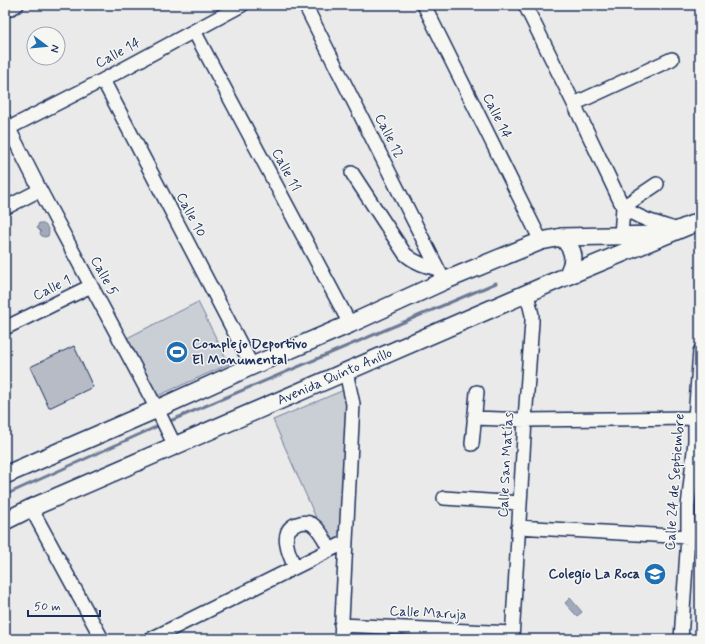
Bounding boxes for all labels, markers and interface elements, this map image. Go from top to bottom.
north arrow [26,26,66,66]
street label: Calle 14 [92,33,144,72]
text: N [47,43,62,54]
street label: Calle 14 [478,90,516,142]
street label: Calle 12 [370,111,408,161]
street label: Calle 11 [267,145,305,195]
street label: Calle 10 [172,190,210,240]
street label: Calle 5 [86,253,122,299]
street label: Calle 1 [30,271,74,305]
place label: Complejo Deportivo El Monumental [192,335,307,369]
sports icon: Complejo Deportivo El Monumental [164,339,190,365]
street label: Avenida Quinto Anillo [274,344,395,409]
street label: Calle San Matías [494,412,518,518]
street label: Calle 24 de Septiembre [661,413,689,551]
school or university icon: Colegio La Roca [642,561,668,587]
place label: Colegio La Roca [548,565,640,585]
scale bar [28,592,100,618]
text: 50 m [34,599,61,615]
street label: Calle Maruja [389,602,467,624]

